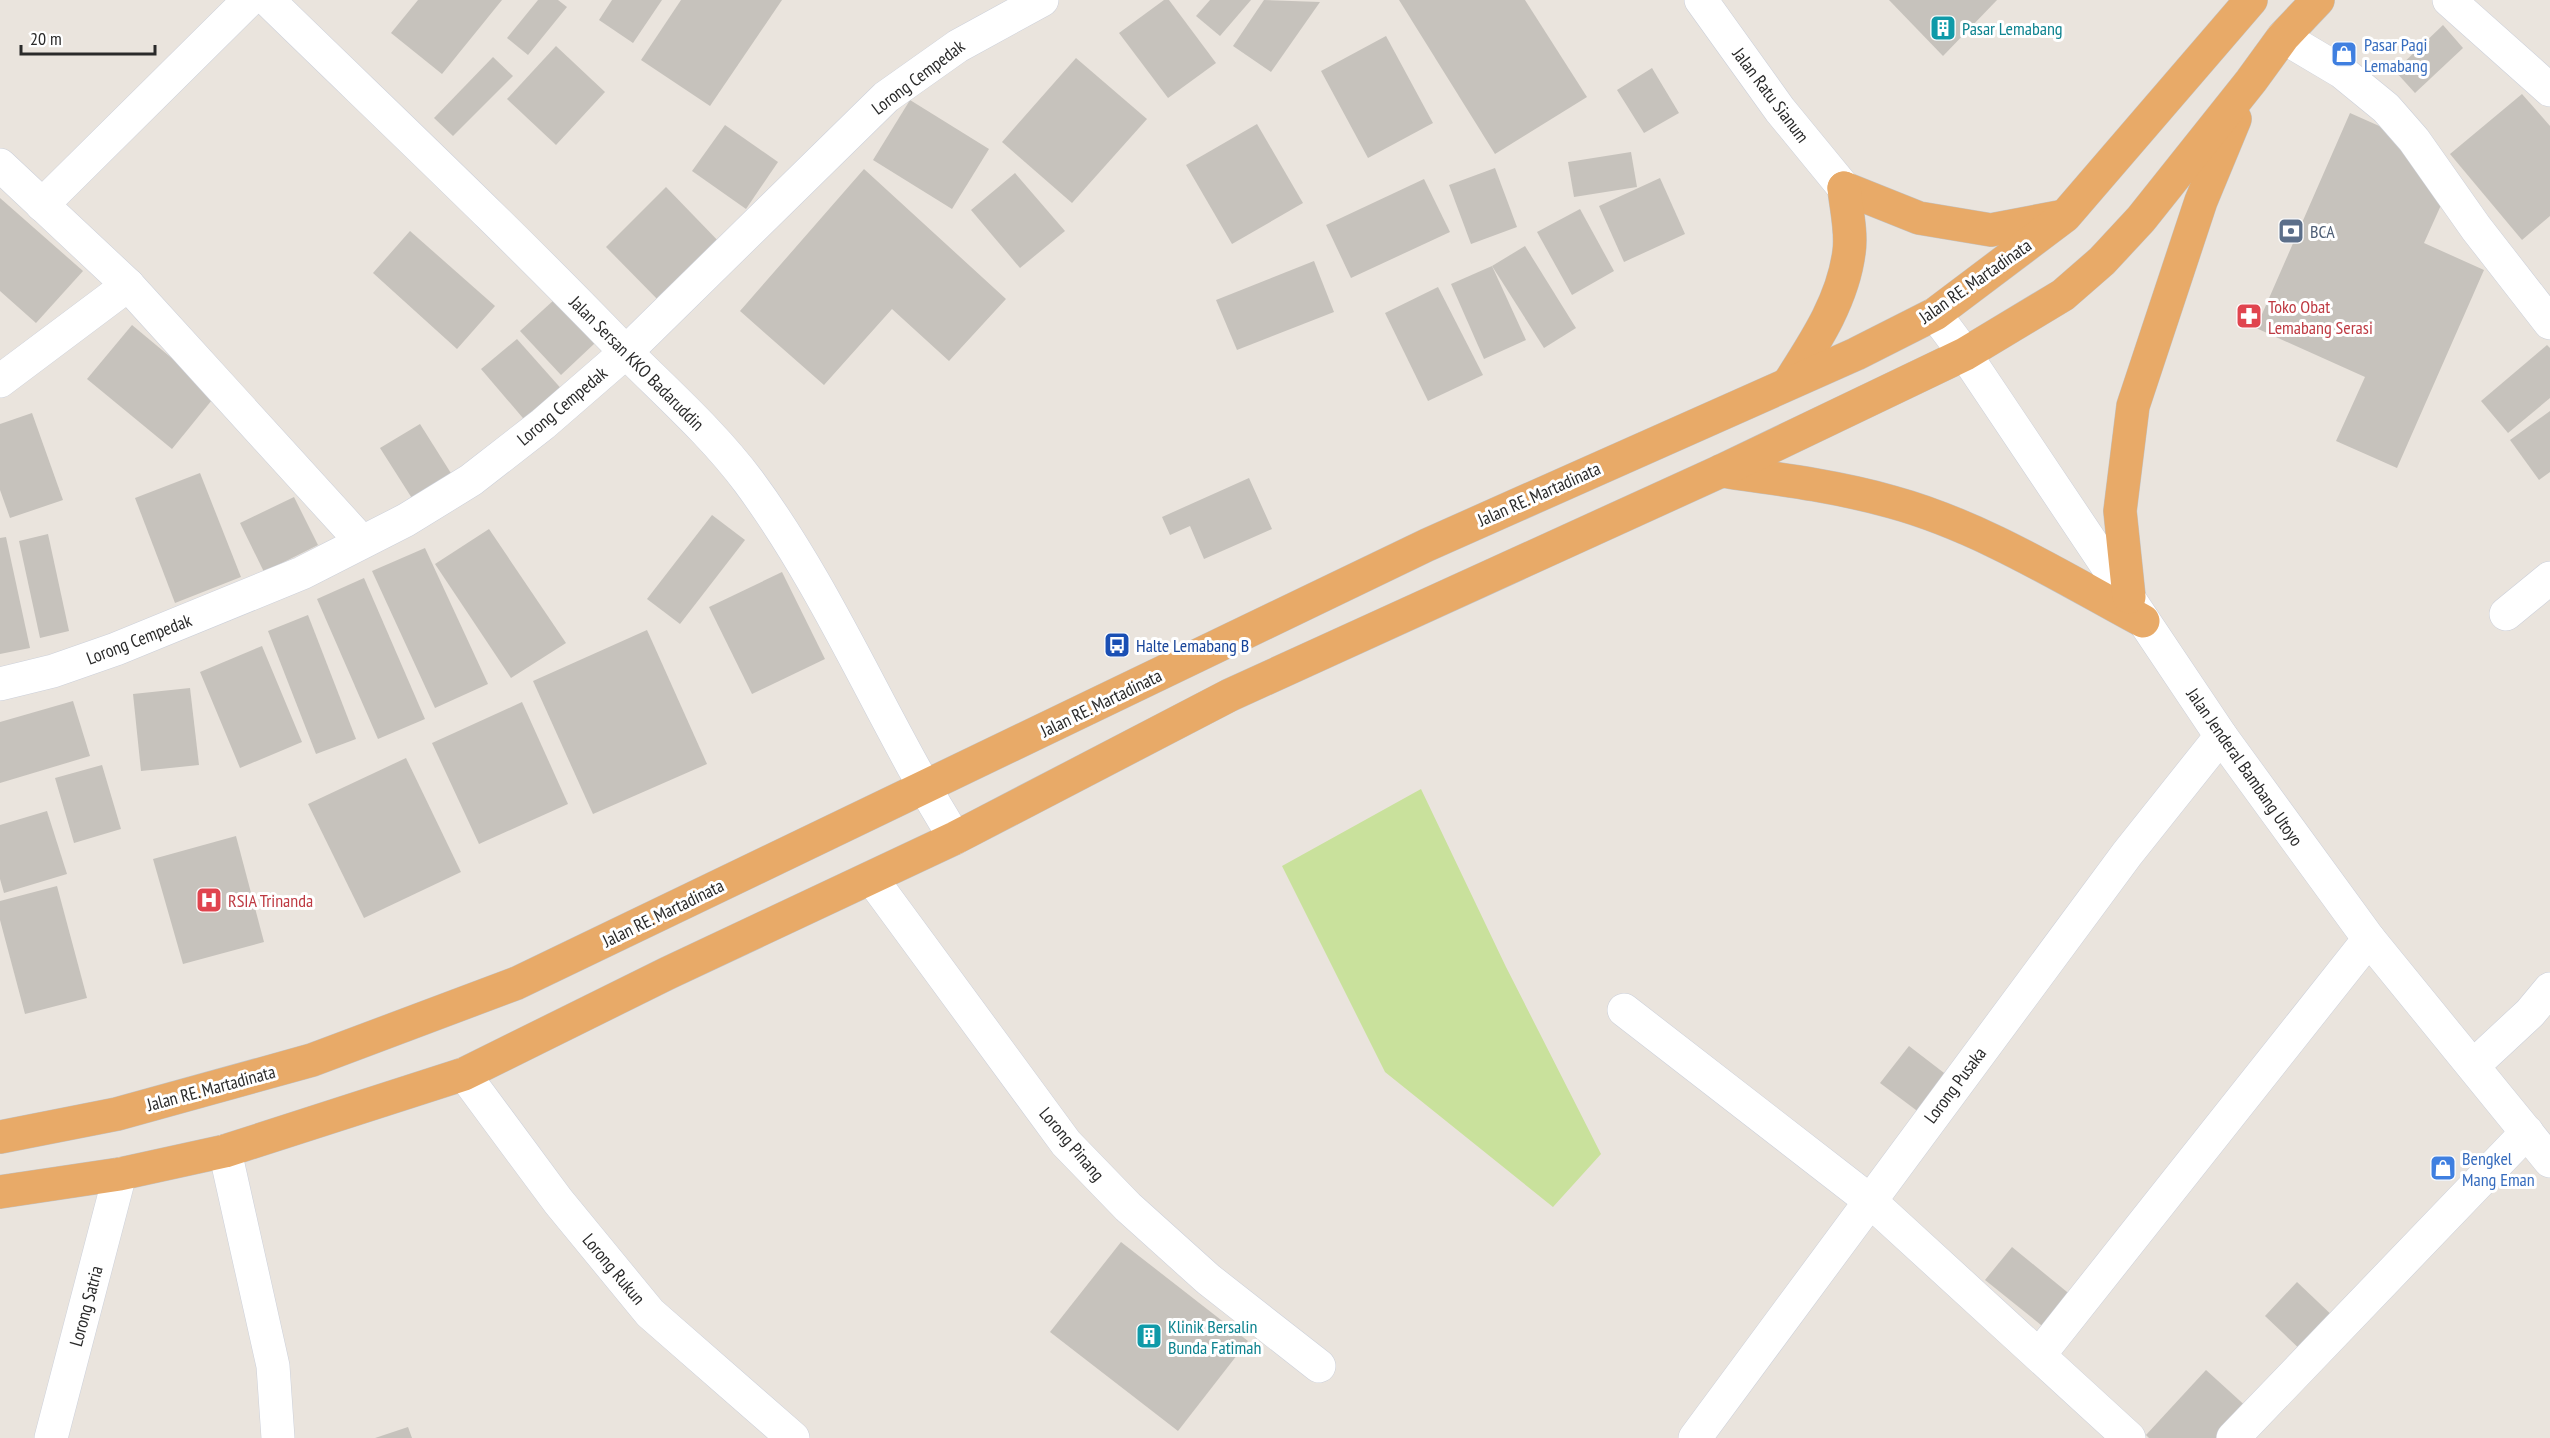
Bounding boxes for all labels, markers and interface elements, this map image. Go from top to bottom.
building icon: Pasar Lemabang [1928,13,1958,43]
place label: Pasar Lemabang [1962,17,2063,40]
scale bar [21,18,154,56]
text: 20 m [30,27,62,50]
place label: Pasar Pagi Lemabang [2364,33,2428,77]
street label: Lorong Cempedak [867,34,969,120]
shop icon: Pasar Pagi Lemabang [2329,39,2359,69]
street label: Jalan Ratu Sianum [1727,42,1814,147]
bank icon: BCA [2276,216,2306,246]
place label: BCA [2310,220,2335,243]
street label: Jalan RE. Martadinata [1914,234,2036,329]
street label: Jalan Sersan KKO Badaruddin [564,290,709,435]
place label: Toko Obat Lemabang Serasi [2268,295,2373,339]
pharmacy icon: Toko Obat Lemabang Serasi [2234,301,2264,331]
street label: Lorong Cempedak [512,362,612,450]
street label: Jalan RE. Martadinata [1473,457,1604,532]
street label: Lorong Cempedak [83,608,195,670]
bus stop icon: Halte Lemabang B [1102,630,1132,660]
place label: Halte Lemabang B [1136,634,1249,657]
street label: Jalan RE. Martadinata [1036,664,1165,743]
street label: Jalan Jenderal Bambang Utoyo [2181,683,2308,851]
street label: Jalan RE. Martadinata [598,874,727,953]
hospital icon: RSIA Trinanda [194,885,224,915]
place label: RSIA Trinanda [228,889,313,912]
street label: Lorong Pusaka [1919,1042,1991,1128]
street label: Jalan RE. Martadinata [143,1060,278,1116]
street label: Lorong Pinang [1034,1102,1110,1186]
place label: Bengkel Mang Eman [2462,1147,2535,1191]
shop icon: Bengkel Mang Eman [2428,1153,2458,1183]
street label: Lorong Rukun [578,1229,650,1309]
street label: Lorong Satria [64,1263,108,1349]
place label: Klinik Bersalin Bunda Fatimah [1168,1315,1261,1359]
building icon: Klinik Bersalin Bunda Fatimah [1134,1321,1164,1351]

